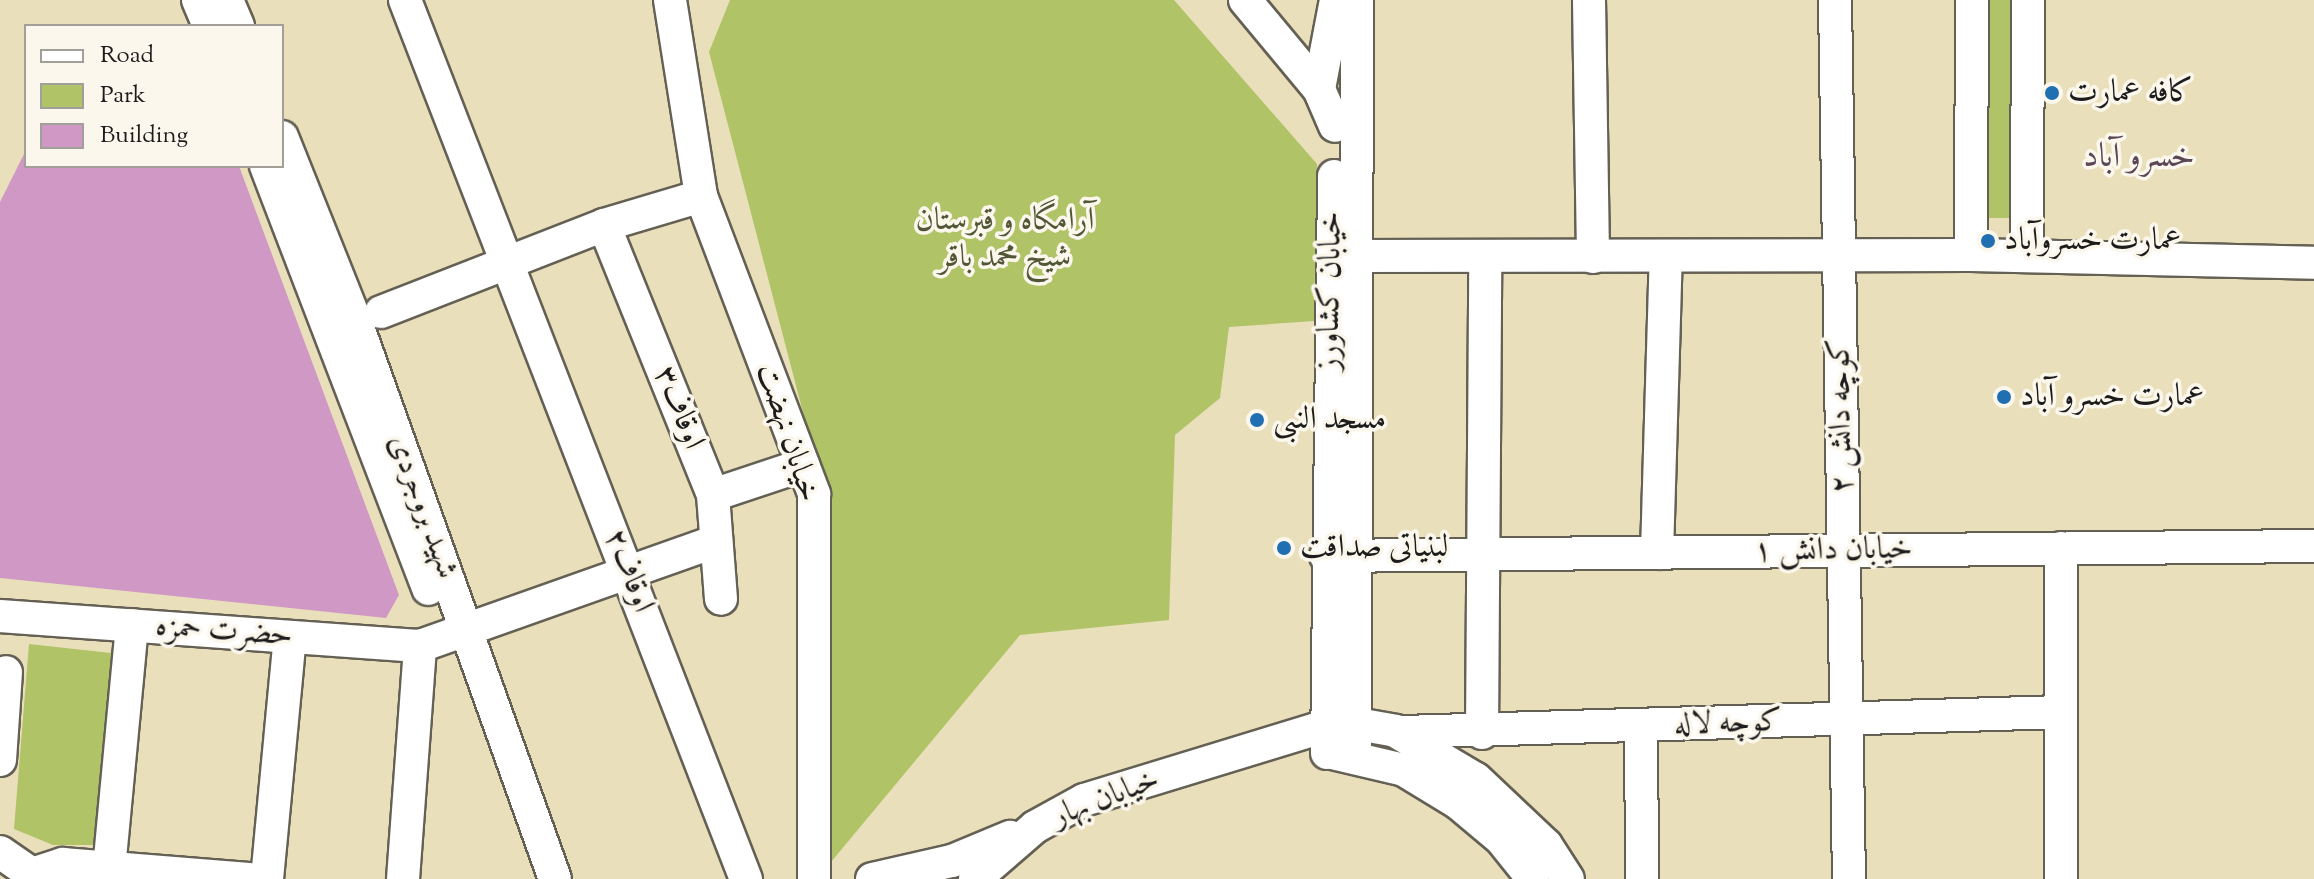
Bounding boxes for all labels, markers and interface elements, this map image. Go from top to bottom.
legend [24,24,284,168]
text: Road [100,39,154,73]
place label: کافه عمارت [2068,74,2193,112]
text: Park [100,79,146,113]
marker: کافه عمارت [2043,84,2061,102]
text: Building [100,119,188,153]
district label: خسرو آباد [2083,138,2195,178]
park label: آرامگاه و قبرستان شیخ محمد باقر [916,203,1094,278]
street label: خیابان کشاورز [1310,211,1352,371]
place label: عمارت خسروآباد [2004,222,2182,260]
marker: عمارت خسروآباد [1979,232,1997,250]
street label: کوچه دانش ۲ [1821,338,1863,494]
street label: خیابان نهضت [747,359,827,507]
street label: اوقاف۳ [644,361,712,455]
place label: عمارت خسرو آباد [2020,378,2204,416]
marker: عمارت خسرو آباد [1995,388,2013,406]
place label: مسجد النبی [1273,401,1386,439]
marker: مسجد النبی [1248,411,1266,429]
street label: شهید بروجردی [378,430,466,584]
street label: اوقاف۲ [595,524,661,618]
place label: لبنیاتی ‌صداقت [1300,529,1449,567]
street label: خیابان دانش ۱ [1753,530,1913,572]
marker: لبنیاتی ‌صداقت [1275,539,1293,557]
street label: حضرت حمزه [154,608,294,656]
street label: کوچه لاله [1673,703,1783,745]
street label: خیابان بهار [1047,761,1165,837]

